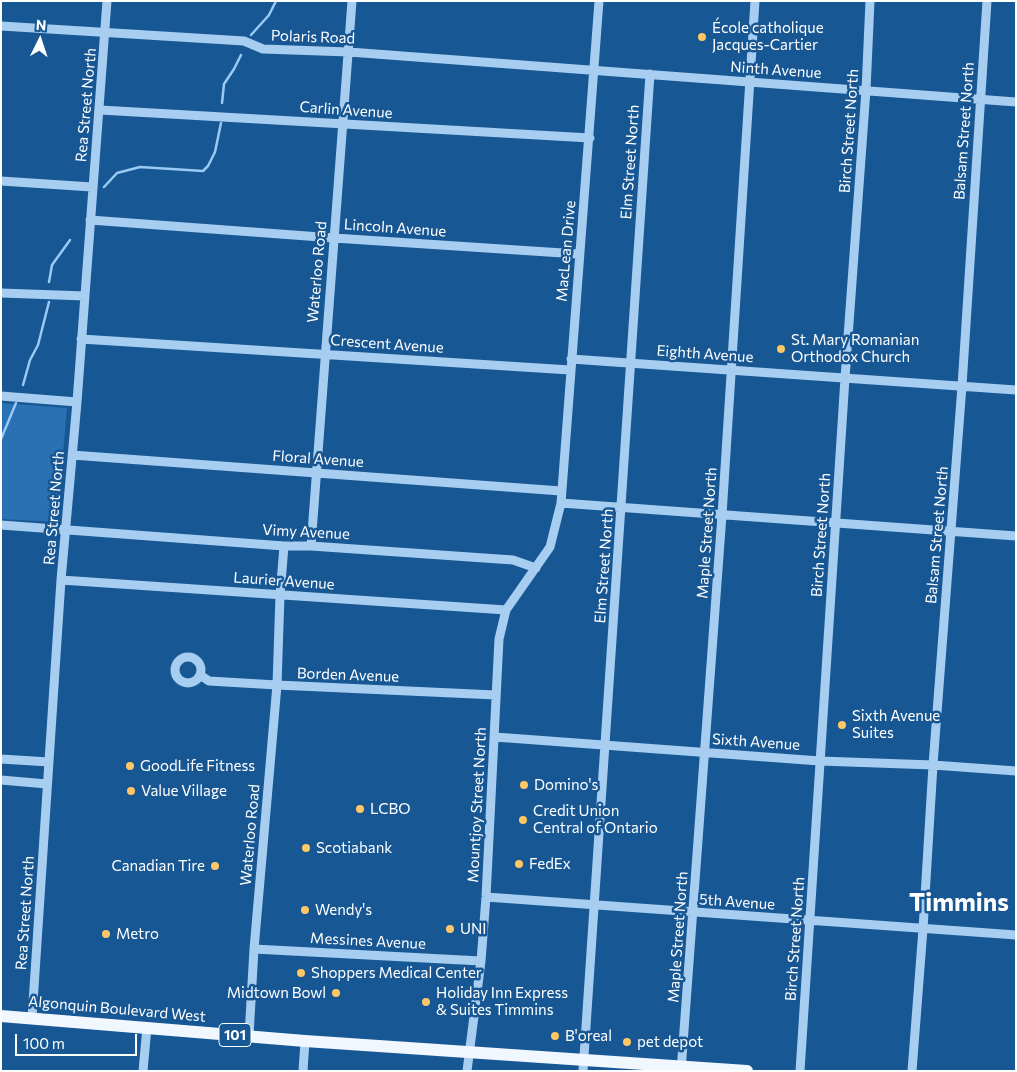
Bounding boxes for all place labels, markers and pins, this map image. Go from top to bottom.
place label: École catholique Jacques-Cartier [712,19,824,54]
marker: École catholique Jacques-Cartier [696,31,708,43]
place label: St. Mary Romanian Orthodox Church [791,331,919,366]
marker: St. Mary Romanian Orthodox Church [775,343,787,355]
place label: Sixth Avenue Suites [852,707,940,742]
marker: Sixth Avenue Suites [836,719,848,731]
place label: GoodLife Fitness [140,757,255,775]
marker: GoodLife Fitness [124,760,136,772]
place label: Domino's [534,776,598,794]
marker: Domino's [518,779,530,791]
place label: Value Village [141,782,227,800]
marker: Value Village [125,785,137,797]
place label: LCBO [370,800,411,818]
place label: Credit Union Central of Ontario [533,802,658,837]
marker: LCBO [354,803,366,815]
marker: Credit Union Central of Ontario [517,814,529,826]
place label: Scotiabank [316,839,392,857]
marker: Scotiabank [300,842,312,854]
place label: FedEx [529,855,571,873]
place label: Canadian Tire [111,857,205,875]
marker: FedEx [513,858,525,870]
marker: Canadian Tire [209,860,221,872]
place label: Wendy's [315,901,372,919]
marker: Wendy's [299,904,311,916]
place label: UNI [460,920,486,938]
marker: UNI [444,923,456,935]
place label: Metro [116,925,159,943]
marker: Metro [100,928,112,940]
place label: Shoppers Medical Center [311,964,482,982]
marker: Shoppers Medical Center [295,967,307,979]
place label: Midtown Bowl [227,984,326,1002]
place label: Holiday Inn Express & Suites Timmins [436,984,568,1019]
marker: Midtown Bowl [330,987,342,999]
marker: Holiday Inn Express & Suites Timmins [420,996,432,1008]
place label: B'oreal [565,1027,612,1045]
marker: B'oreal [549,1030,561,1042]
place label: pet depot [637,1033,703,1051]
marker: pet depot [621,1036,633,1048]

